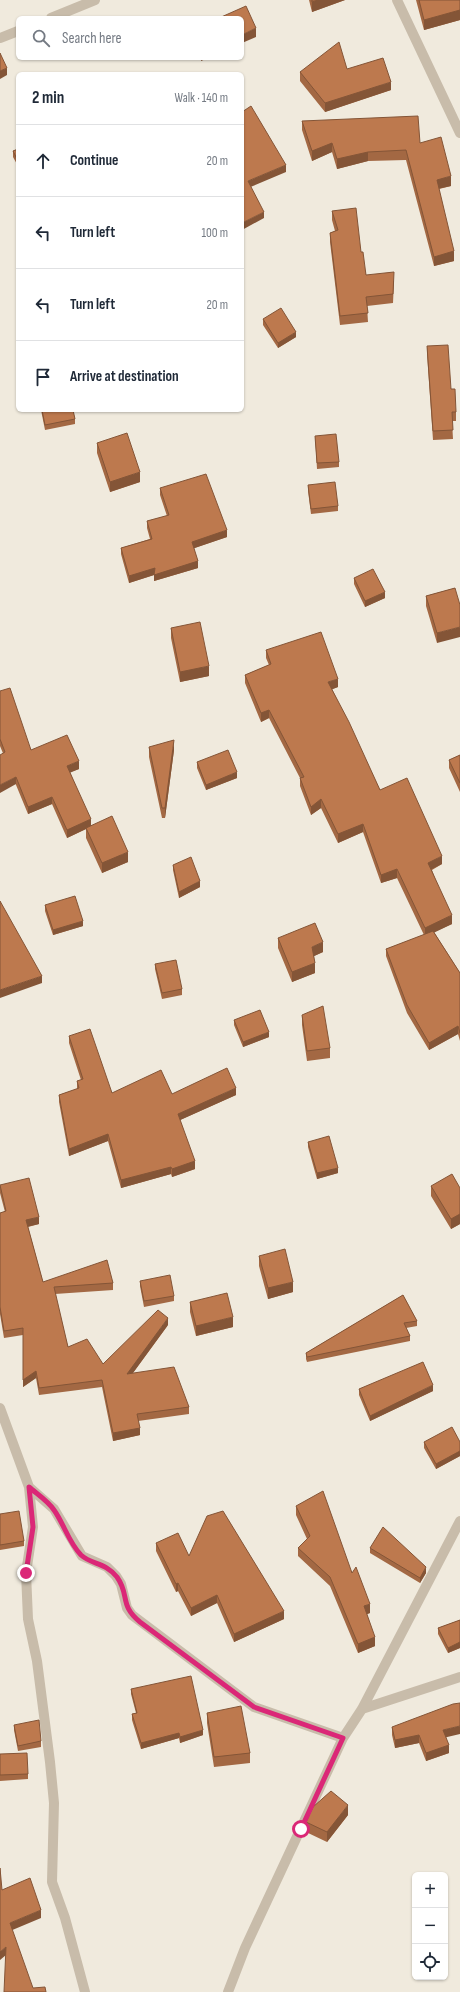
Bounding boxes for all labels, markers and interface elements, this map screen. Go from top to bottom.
search box [16,16,244,60]
icon: search [30,27,52,49]
text: Search here [62,29,122,48]
text: 2 min [32,88,64,108]
text: Walk · 140 m [175,90,228,106]
icon: ahead [32,150,54,172]
text: Continue [70,151,119,170]
text: 20 m [206,153,228,169]
icon: left [32,222,54,244]
text: Turn left [70,223,115,242]
text: 100 m [201,225,228,241]
icon: left [32,294,54,316]
text: Turn left [70,295,115,314]
text: 20 m [206,297,228,313]
icon: arrive [32,366,54,388]
text: Arrive at destination [70,367,179,386]
route end [17,1564,35,1582]
route start [292,1820,310,1838]
map controls [412,1872,448,1980]
button: + [412,1872,448,1908]
button: − [412,1908,448,1944]
button: locate [412,1944,448,1980]

